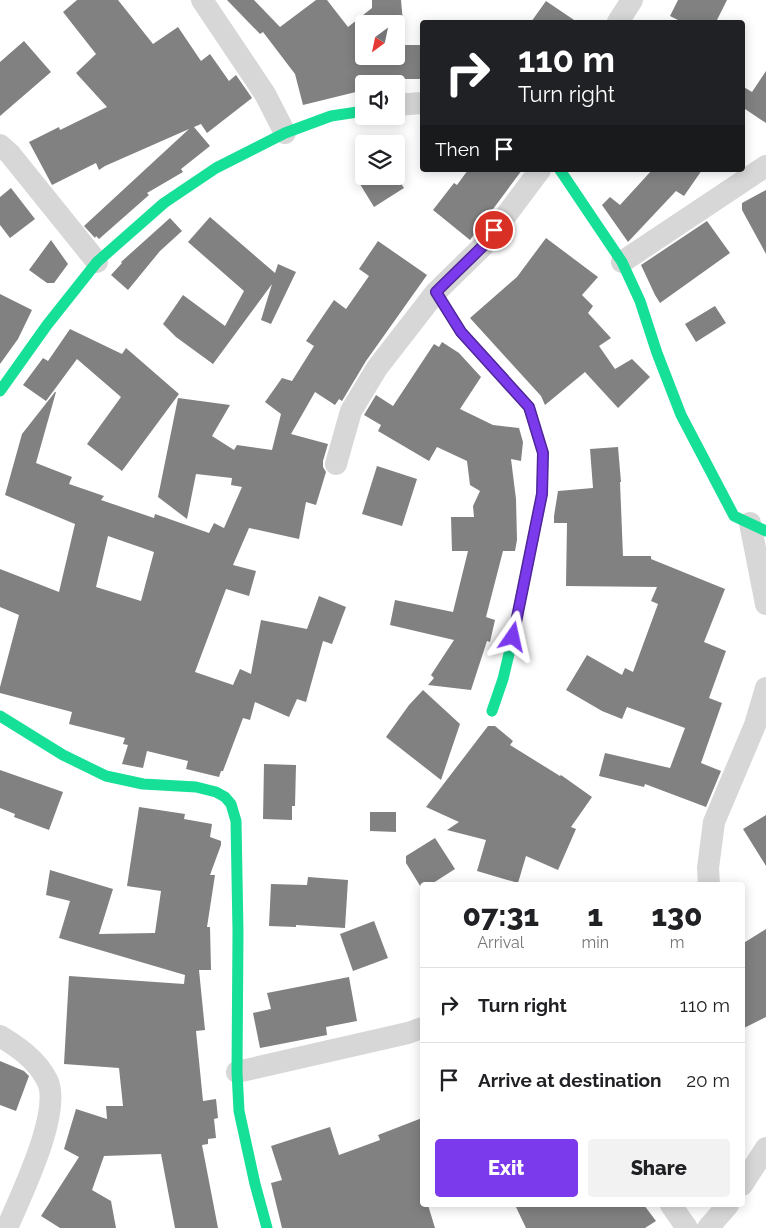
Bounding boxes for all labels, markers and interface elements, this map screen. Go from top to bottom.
north arrow [355,15,405,65]
map controls [355,15,405,185]
text: 110 m [518,39,615,80]
icon: right [435,40,500,105]
button: sound [355,75,405,125]
text: Turn right [518,81,615,107]
button: layers [355,135,405,185]
icon: arrive [490,135,518,163]
text: Then [435,138,480,160]
pin [473,209,515,251]
icon: arrive [480,216,508,244]
position arrow [486,610,538,662]
text: 07:31 [462,898,539,933]
text: 1 [587,898,603,933]
text: 130 [651,898,703,933]
text: Arrival [477,933,524,952]
text: min [581,933,609,952]
text: m [670,933,684,952]
icon: right [435,991,463,1019]
text: Turn right [478,994,567,1016]
text: 110 m [680,994,730,1016]
icon: arrive [435,1066,463,1094]
text: Arrive at destination [478,1069,662,1091]
text: 20 m [686,1069,730,1091]
button: Exit [435,1139,578,1197]
button: Share [588,1139,730,1197]

